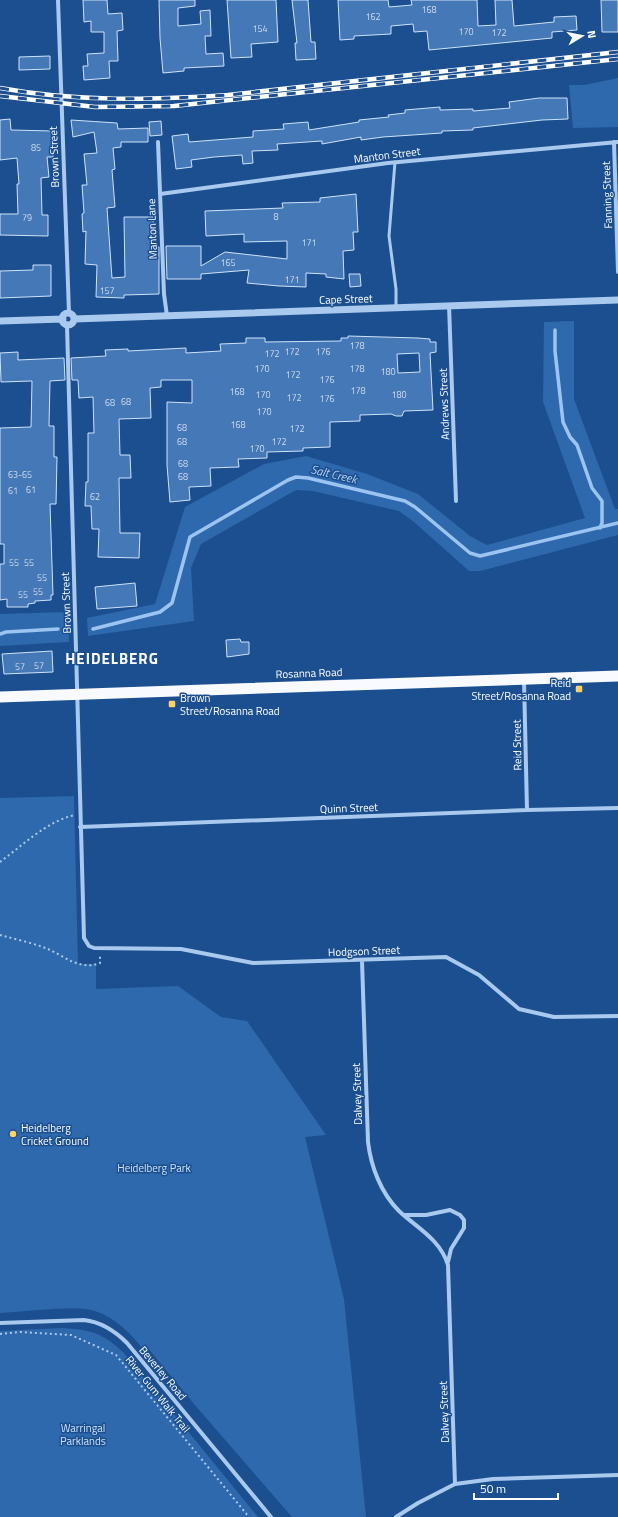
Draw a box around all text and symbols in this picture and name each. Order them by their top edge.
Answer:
house number: 168 [421,3,437,16]
house number: 162 [365,10,381,23]
north arrow [562,16,602,56]
house number: 154 [252,22,268,35]
house number: 170 [458,25,474,38]
house number: 172 [491,26,507,39]
text: N [583,29,600,39]
street label: Brown Street [45,126,63,188]
house number: 85 [31,141,41,154]
street label: Manton Street [353,143,421,167]
street label: Fanning Street [598,161,616,229]
street label: Manton Lane [143,198,161,260]
house number: 8 [273,210,279,223]
house number: 79 [22,211,32,224]
house number: 171 [301,236,317,249]
house number: 165 [220,256,236,269]
house number: 171 [284,273,300,286]
house number: 157 [99,284,115,297]
street label: Cape Street [319,290,373,308]
house number: 178 [349,339,365,352]
house number: 172 [284,345,300,358]
house number: 176 [315,345,331,358]
house number: 172 [264,347,280,360]
house number: 170 [254,362,270,375]
house number: 178 [349,362,365,375]
house number: 180 [380,365,396,378]
house number: 172 [285,368,301,381]
street label: Andrews Street [435,368,453,440]
house number: 176 [319,373,335,386]
house number: 178 [350,384,366,397]
house number: 168 [229,385,245,398]
house number: 170 [255,388,271,401]
house number: 180 [391,388,407,401]
house number: 172 [286,391,302,404]
house number: 176 [319,392,335,405]
house number: 68 [121,395,131,408]
house number: 68 [105,396,115,409]
house number: 170 [256,405,272,418]
house number: 168 [230,418,246,431]
house number: 68 [177,421,187,434]
house number: 172 [289,422,305,435]
house number: 68 [177,435,187,448]
house number: 172 [271,435,287,448]
house number: 170 [249,442,265,455]
house number: 68 [178,457,188,470]
water label: Salt Creek [309,459,361,489]
house number: 63-65 [8,468,32,481]
house number: 68 [178,470,188,483]
house number: 61 [26,483,36,496]
house number: 61 [8,484,18,497]
house number: 62 [90,490,100,503]
house number: 55 [9,556,19,569]
house number: 55 [24,556,34,569]
house number: 55 [37,571,47,584]
street label: Brown Street [57,572,75,634]
house number: 55 [33,585,43,598]
house number: 55 [18,588,28,601]
district label: HEIDELBERG [65,647,159,670]
house number: 57 [34,659,44,672]
house number: 57 [15,660,25,673]
street label: Rosanna Road [275,664,343,682]
place label: Reid Street/Rosanna Road [471,675,571,704]
marker: Reid Street/Rosanna Road [574,684,584,694]
place label: Brown Street/Rosanna Road [180,690,280,719]
marker: Brown Street/Rosanna Road [167,699,177,709]
street label: Reid Street [509,719,525,771]
street label: Quinn Street [320,799,378,817]
street label: Hodgson Street [328,942,401,960]
street label: Dalvey Street [348,1063,366,1125]
place label: Heidelberg Cricket Ground [21,1120,89,1149]
marker: Heidelberg Cricket Ground [8,1129,18,1139]
park label: Heidelberg Park [117,1160,191,1176]
street label: Beverley Road [136,1342,191,1404]
street label: River Gum Walk Trail [122,1352,194,1436]
street label: Dalvey Street [435,1381,453,1443]
park label: Warringal Parklands [60,1420,106,1449]
scale bar [474,1475,558,1501]
text: 50 m [480,1479,506,1498]

